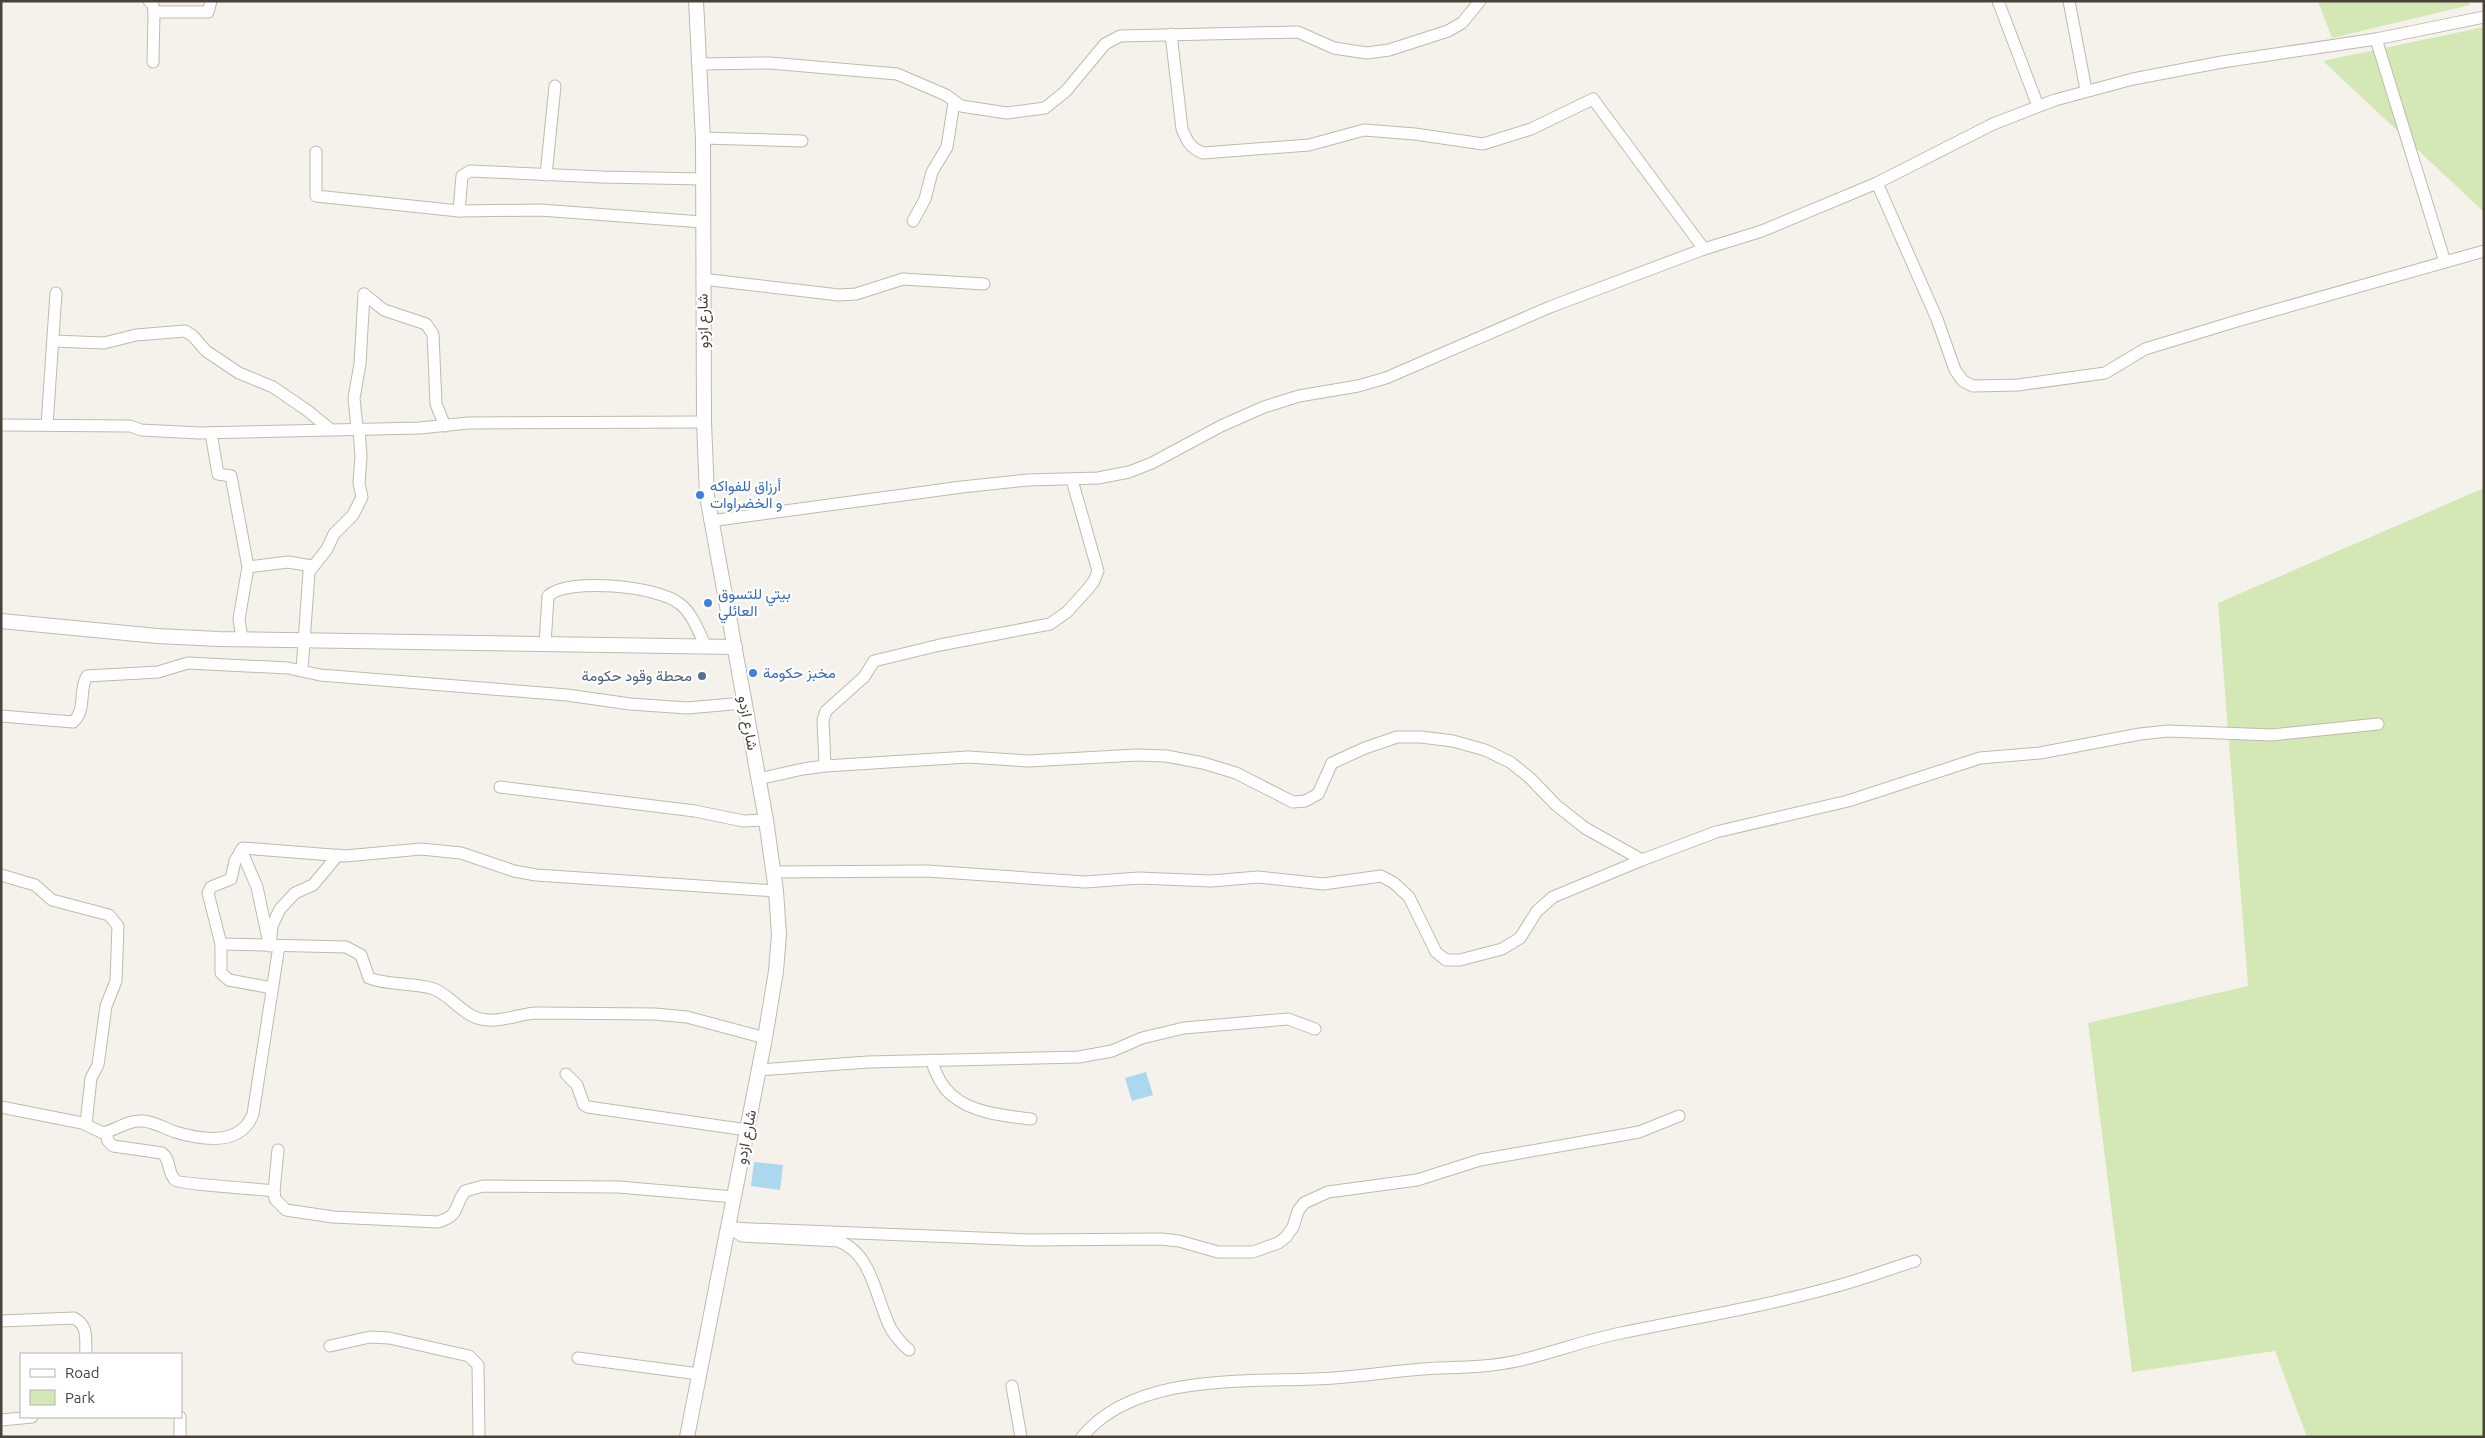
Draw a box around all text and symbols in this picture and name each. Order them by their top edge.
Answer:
street label: شارع ازدو [694,293,714,349]
place label: أرزاق للفواكه و الخضراوات [710,477,783,512]
marker: أرزاق للفواكه و الخضراوات [694,489,706,501]
place label: بيتي للتسوق العائلي [718,585,791,624]
marker: بيتي للتسوق العائلي [702,597,714,609]
place label: مخبز حكومة [763,664,836,682]
place label: محطة وقود حكومة [581,667,692,685]
marker: مخبز حكومة [747,667,759,679]
marker: محطة وقود حكومة [696,670,708,682]
street label: شارع ازدو [732,694,762,752]
street label: شارع ازدو [732,1108,762,1166]
legend [20,1353,182,1418]
text: Road [65,1364,100,1381]
text: Park [65,1389,95,1406]

